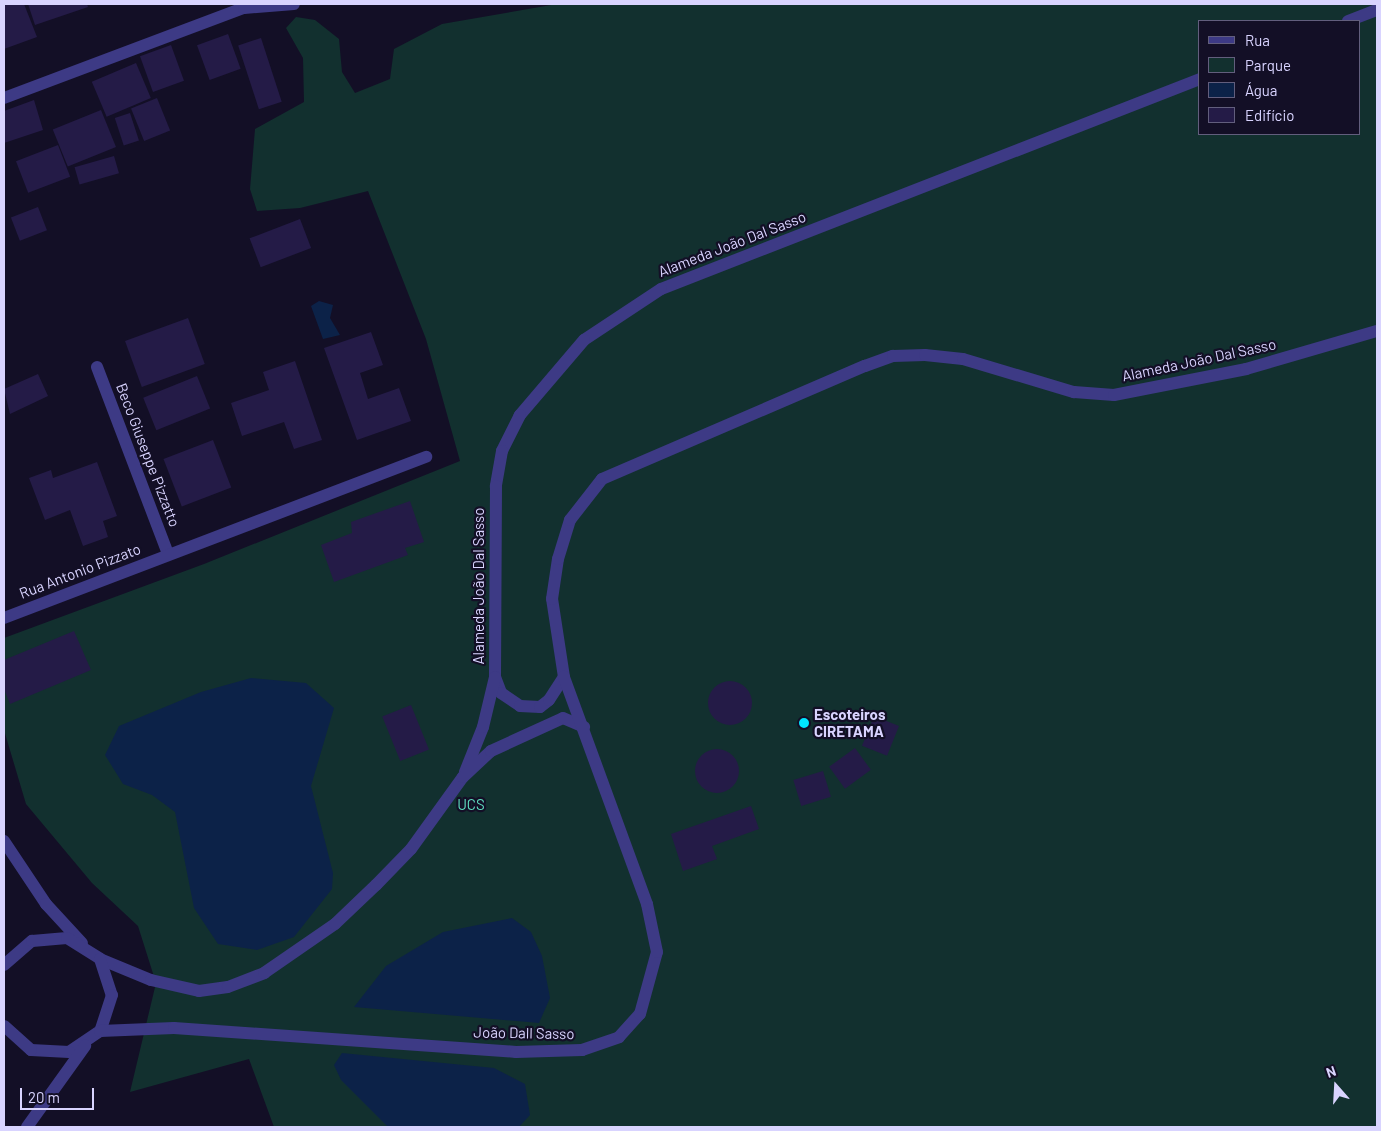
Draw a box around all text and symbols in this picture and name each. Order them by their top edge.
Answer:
legend [1198,20,1361,135]
text: Rua [1245,31,1270,49]
text: Parque [1245,56,1291,74]
text: Água [1245,81,1278,99]
text: Edifício [1245,106,1294,124]
street label: Alameda João Dal Sasso [655,207,809,281]
street label: Alameda João Dal Sasso [1120,335,1278,385]
street label: Beco Giuseppe Pizzatto [112,381,184,529]
street label: Alameda João Dal Sasso [470,508,488,664]
street label: Rua Antonio Pizzato [17,540,143,602]
place label: Escoteiros CIRETAMA [814,705,885,740]
marker: Escoteiros CIRETAMA [798,717,810,729]
park label: UCS [457,796,485,814]
street label: João Dall Sasso [473,1023,575,1043]
north arrow [1311,1061,1361,1111]
text: N [1324,1062,1338,1081]
scale bar [22,1078,96,1110]
text: 20 m [28,1088,60,1106]

